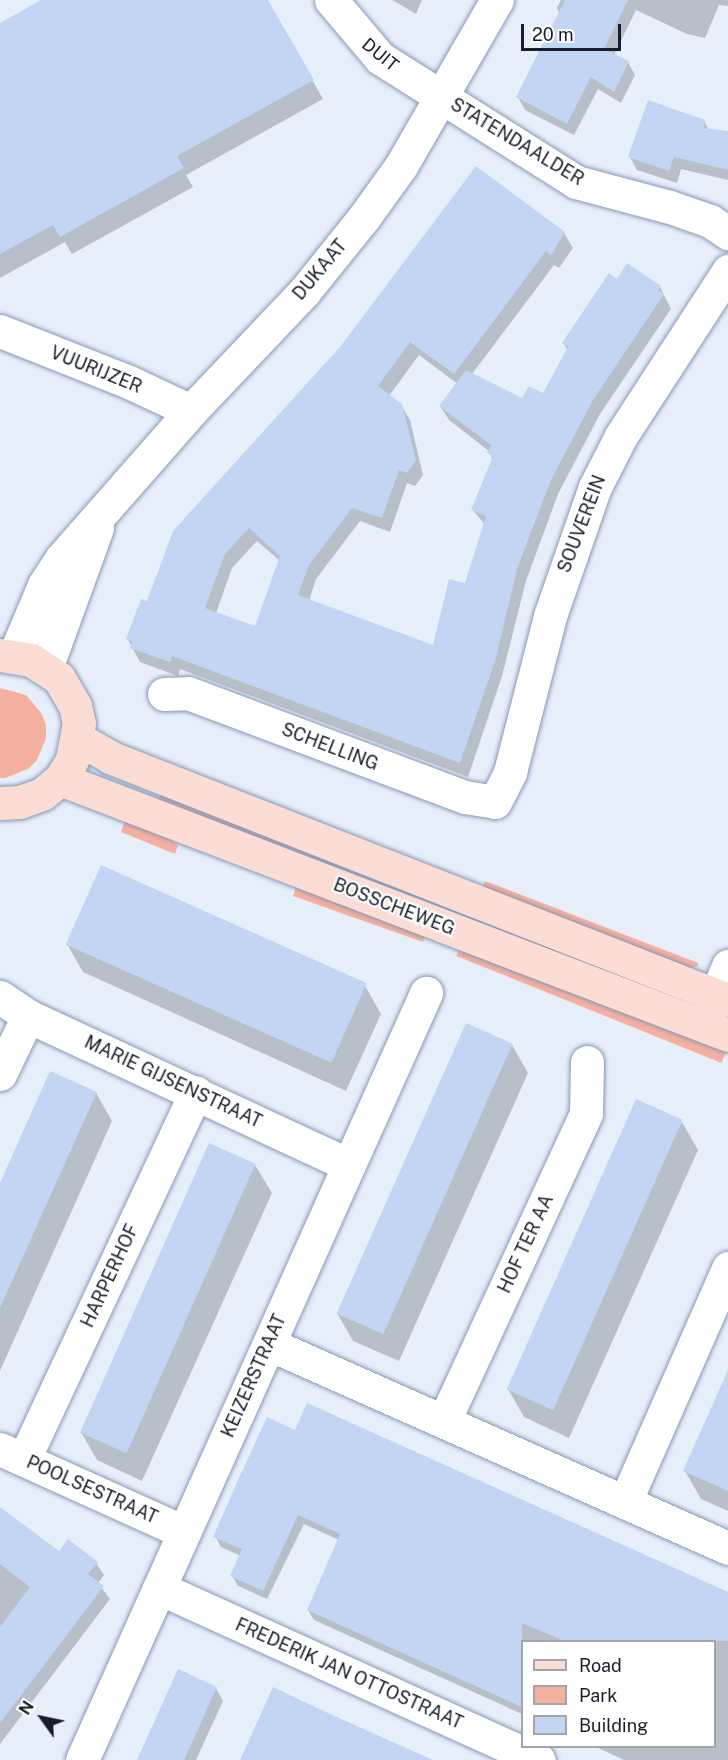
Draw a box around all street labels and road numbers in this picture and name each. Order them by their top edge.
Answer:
street label: DUIT [357,34,403,76]
street label: STATENDAALDER [446,94,588,190]
street label: DUKAAT [288,235,352,305]
street label: VUURIJZER [47,342,145,398]
street label: SOUVEREIN [553,472,611,576]
street label: SCHELLING [279,719,381,775]
street label: BOSSCHEWEG [330,874,458,940]
street label: MARIE GIJSENSTRAAT [81,1031,265,1133]
street label: HOF TER AA [494,1191,558,1297]
street label: HARPERHOF [77,1221,143,1331]
street label: KEIZERSTRAAT [217,1311,291,1441]
street label: POOLSESTRAAT [23,1451,161,1529]
street label: FREDERIK JAN OTTOSTRAAT [232,1614,466,1734]

